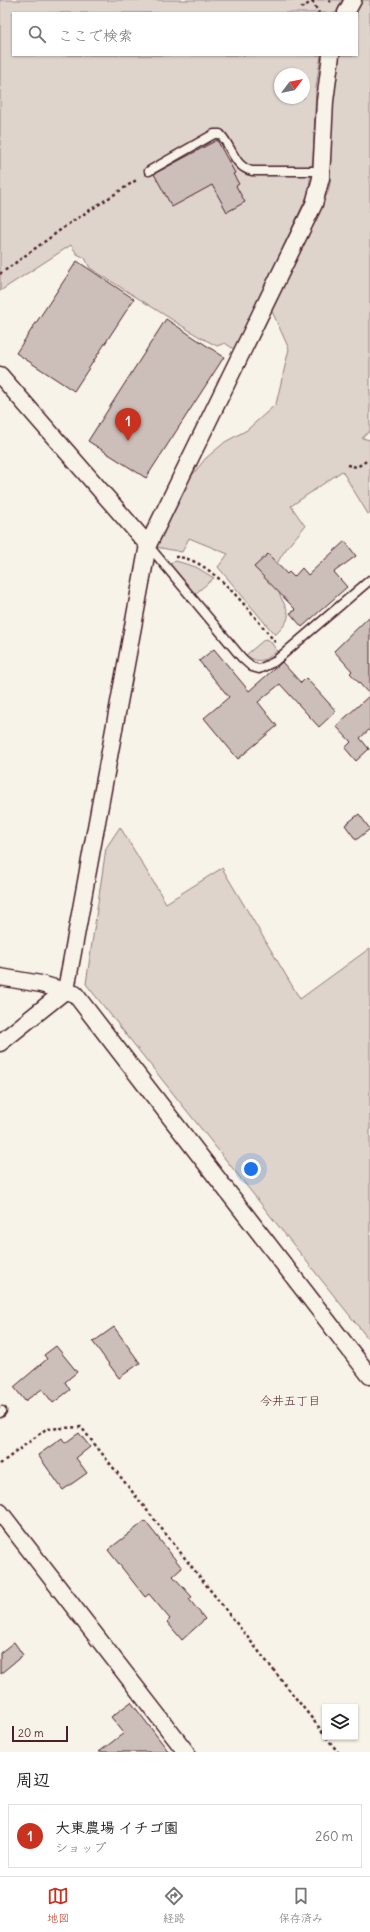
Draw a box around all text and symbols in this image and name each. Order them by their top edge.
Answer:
search box [12,12,358,56]
icon: search [26,23,48,45]
text: ここで検索 [58,26,133,45]
north arrow [274,68,310,104]
pin: 1 [115,408,141,441]
your location [241,1159,261,1179]
district label: 今井五丁目 [260,1393,320,1408]
map controls [322,1704,358,1740]
button: layers [322,1704,358,1740]
scale bar [12,1724,68,1743]
text: 20 m [18,1726,44,1740]
text: 周辺 [16,1769,50,1791]
text: 大東農場 イチゴ園 [55,1818,179,1837]
text: 1 [27,1828,33,1845]
text: 260 m [315,1828,353,1845]
text: ショップ [55,1839,106,1856]
tab: 地図 [47,1885,69,1925]
tab: 経路 [163,1885,185,1925]
tab: 保存済み [279,1885,323,1925]

